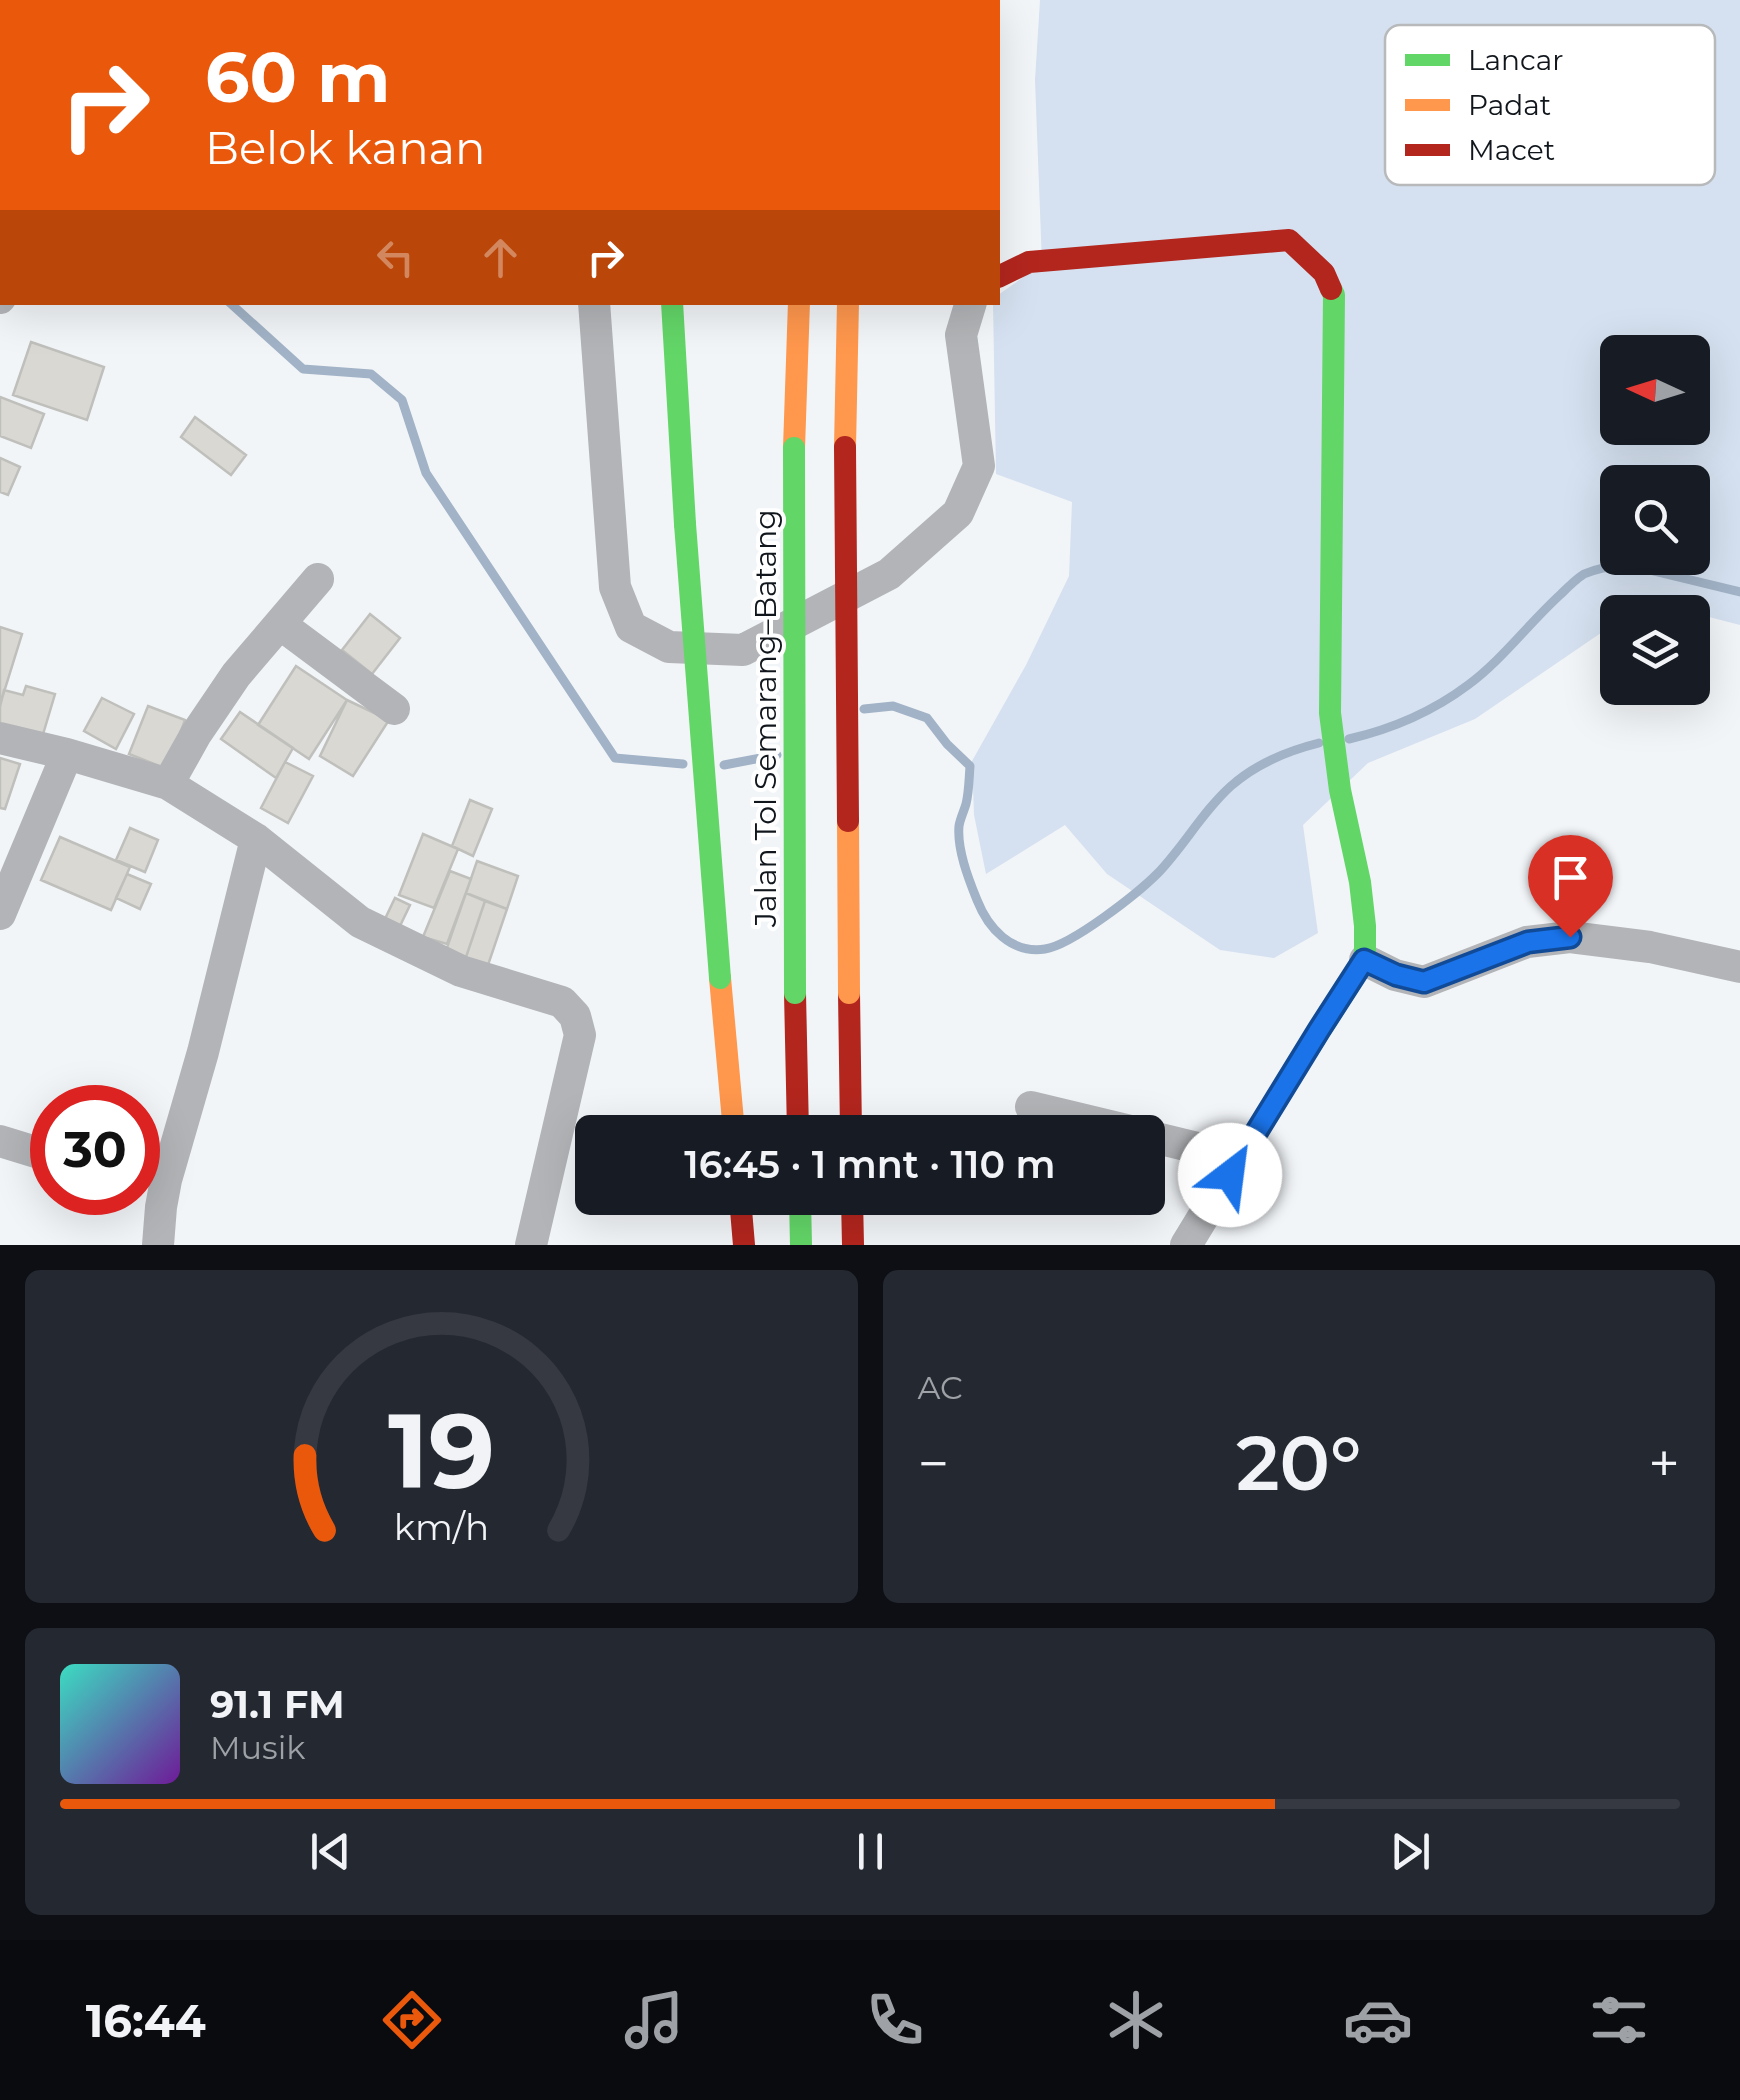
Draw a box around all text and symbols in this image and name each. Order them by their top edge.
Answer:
legend [1385,25,1715,185]
text: 60 m [205,34,390,120]
icon: right [40,40,170,170]
text: Lancar [1468,43,1563,77]
text: Padat [1468,88,1551,122]
text: Belok kanan [205,120,486,175]
text: Macet [1468,133,1555,167]
icon: left [368,230,423,285]
icon: ahead [473,230,528,285]
icon: right [578,230,633,285]
north arrow [1600,335,1710,445]
map controls [1600,335,1710,705]
button: search [1600,465,1710,575]
street label: Jalan Tol Semarang–Batang [747,509,784,928]
button: layers [1600,595,1710,705]
pin [1528,835,1613,938]
icon: arrive [1543,850,1598,905]
speed limit sign: 30 [30,1085,160,1215]
position arrow [1178,1123,1282,1227]
text: 16:45 · 1 mnt · 110 m [684,1141,1056,1188]
text: AC [918,1368,963,1407]
text: 19 [388,1387,495,1514]
text: 20° [1236,1417,1362,1509]
text: − [918,1430,949,1497]
text: + [1648,1430,1680,1497]
text: km/h [394,1505,489,1549]
text: 91.1 FM [210,1681,345,1728]
text: Musik [210,1728,305,1767]
icon: previous [303,1824,358,1879]
icon: pause [843,1824,898,1879]
icon: next [1383,1824,1438,1879]
icon: directions [377,1985,447,2055]
icon: music [619,1985,689,2055]
icon: phone [860,1985,930,2055]
icon: climate [1101,1985,1171,2055]
icon: car [1343,1985,1413,2055]
icon: filters [1584,1985,1654,2055]
text: 16:44 [86,1993,206,2048]

